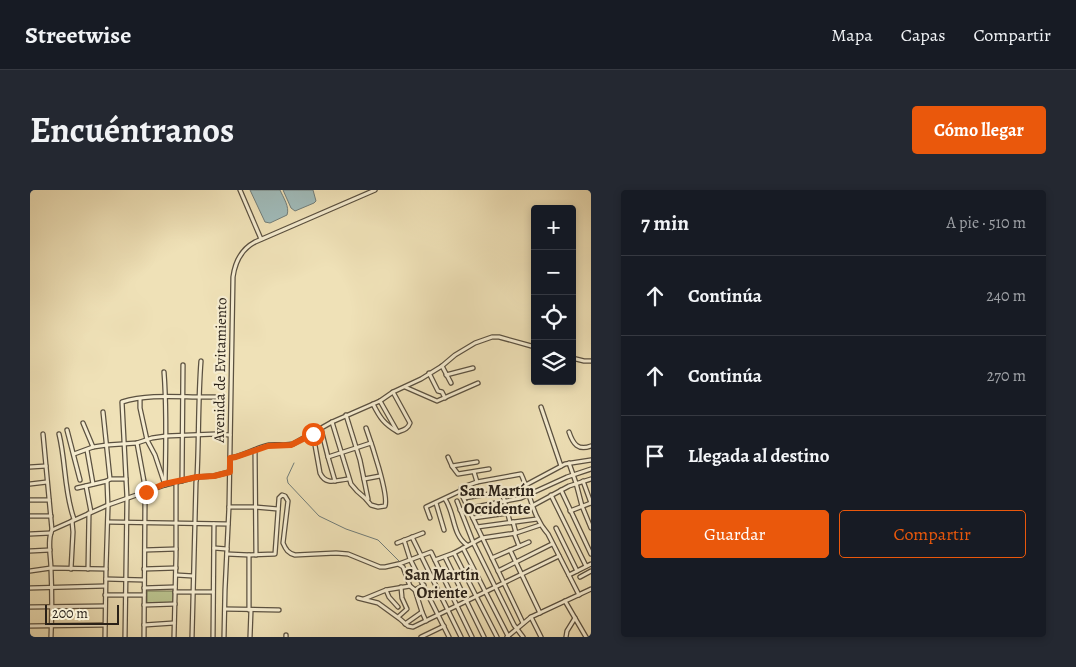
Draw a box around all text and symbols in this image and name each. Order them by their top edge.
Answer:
text: Streetwise [25,19,131,51]
text: Mapa [831,23,873,47]
text: Capas [901,23,945,47]
text: Compartir [973,23,1051,47]
text: Encuéntranos [30,106,234,154]
button: Cómo llegar [912,106,1046,154]
map controls [531,205,576,385]
button: + [531,205,576,250]
text: 7 min [641,209,689,237]
text: A pie · 510 m [946,212,1026,234]
button: − [531,250,576,295]
icon: ahead [641,282,669,310]
text: Continúa [688,283,762,309]
text: 240 m [986,285,1026,307]
button: locate [531,295,576,340]
street label: Avenida de Evitamiento [209,297,231,444]
button: layers [531,340,576,385]
icon: ahead [641,362,669,390]
text: Continúa [688,363,762,389]
text: 270 m [987,365,1026,387]
route start [302,423,325,446]
icon: arrive [641,442,669,470]
text: Llegada al destino [688,443,830,469]
district label: San Martín Occidente [460,480,534,520]
route end [135,481,158,504]
button: Guardar [641,510,829,558]
button: Compartir [839,510,1026,558]
district label: San Martín Oriente [405,564,479,604]
scale bar [45,602,119,625]
text: 200 m [52,604,88,623]

